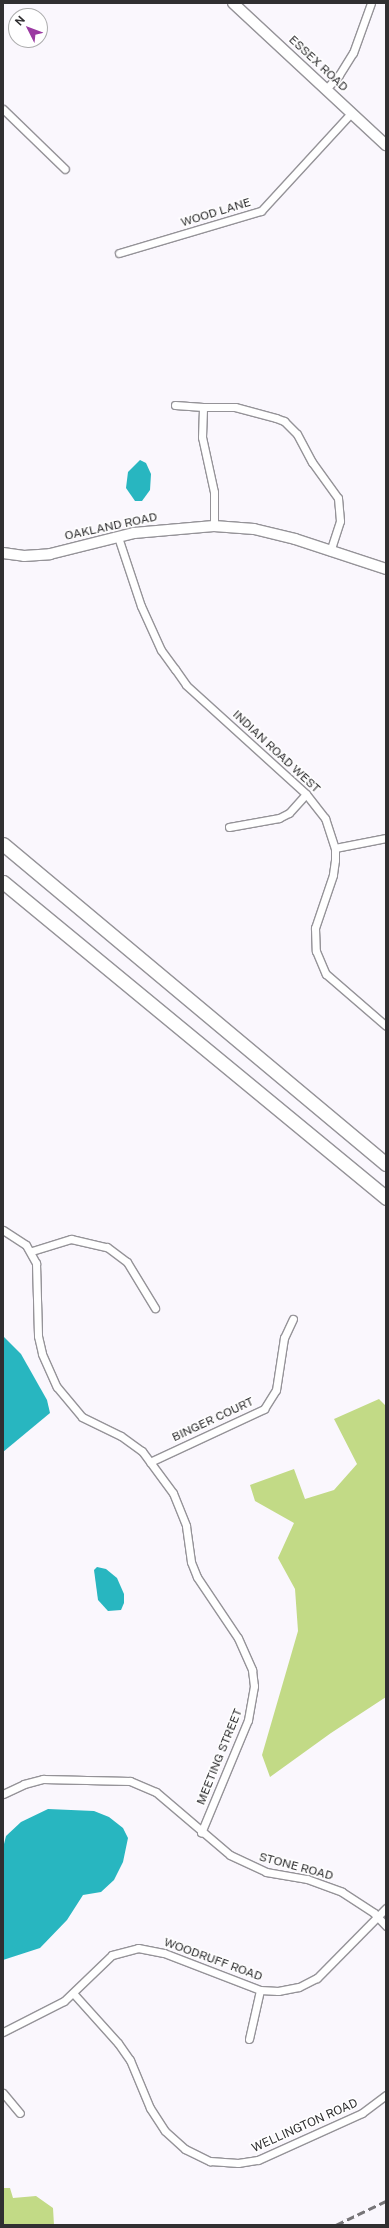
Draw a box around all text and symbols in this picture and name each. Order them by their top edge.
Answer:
north arrow [8,8,48,48]
text: N [12,13,27,28]
street label: ESSEX ROAD [285,33,351,95]
street label: WOOD LANE [179,196,253,230]
street label: OAKLAND ROAD [63,510,159,544]
street label: INDIAN ROAD WEST [229,708,323,796]
street label: BINGER COURT [170,1395,256,1445]
street label: MEETING STREET [194,1707,246,1807]
street label: STONE ROAD [257,1850,335,1884]
street label: WOODRUFF ROAD [162,1935,264,1985]
street label: WELLINGTON ROAD [250,2096,360,2156]

